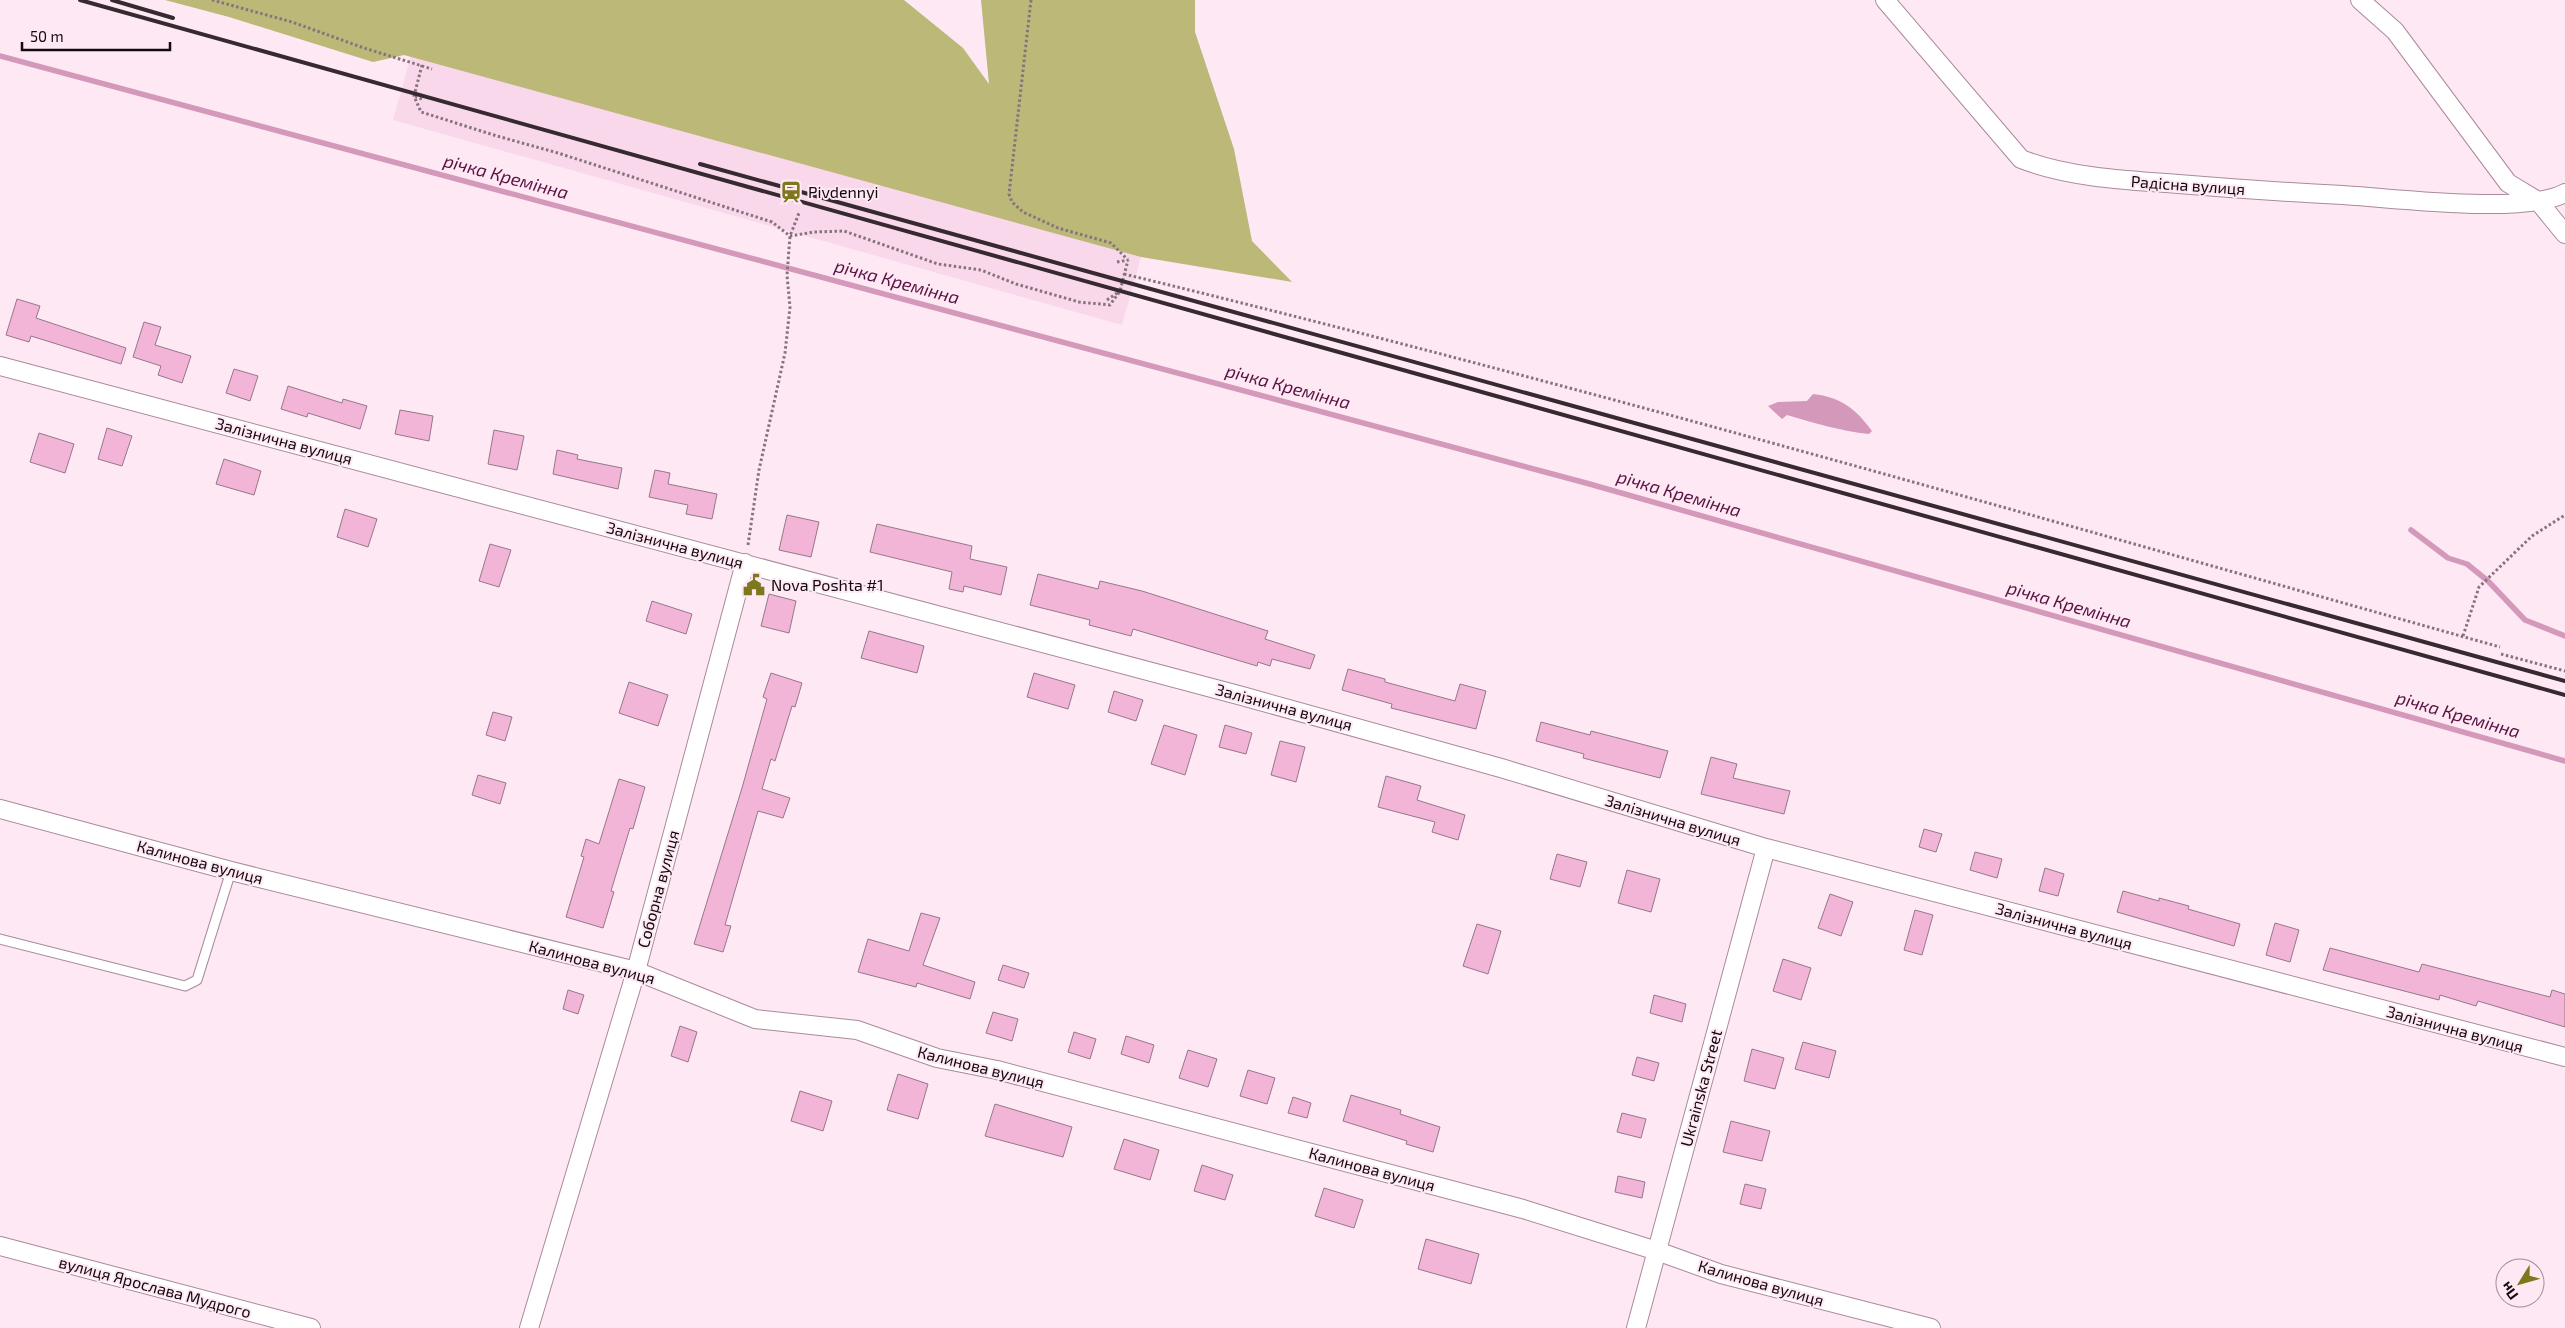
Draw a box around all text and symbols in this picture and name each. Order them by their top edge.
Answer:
scale bar [22,20,170,52]
text: 50 m [30,27,64,45]
water label: річка Кремінна [441,149,571,203]
street label: Радісна вулиця [2130,171,2246,199]
station icon: Pivdennyi [778,179,804,205]
place label: Pivdennyi [808,182,879,201]
water label: річка Кремінна [832,254,962,308]
water label: річка Кремінна [1223,359,1353,413]
street label: Залізнична вулиця [213,413,355,469]
water label: річка Кремінна [1615,465,1744,521]
street label: Залізнична вулиця [604,517,746,573]
public building icon: Nova Poshta #1 [741,572,767,598]
place label: Nova Poshta #1 [771,575,884,594]
water label: річка Кремінна [2005,576,2134,632]
street label: Залізнична вулиця [1213,679,1355,735]
water label: річка Кремінна [2394,686,2523,742]
street label: Залізнична вулиця [1603,790,1743,850]
street label: Соборна вулиця [633,828,683,950]
street label: Калинова вулиця [135,836,265,888]
street label: Залізнична вулиця [1993,898,2135,954]
street label: Калинова вулиця [527,936,657,988]
street label: Залізнична вулиця [2384,1001,2526,1057]
street label: Ukrainska Street [1676,1027,1725,1148]
street label: Калинова вулиця [916,1042,1046,1092]
street label: Калинова вулиця [1307,1143,1437,1195]
street label: вулиця Ярослава Мудрого [57,1252,253,1322]
street label: Калинова вулиця [1696,1255,1826,1311]
north arrow [2495,1258,2545,1308]
text: Пн [2497,1279,2521,1304]

